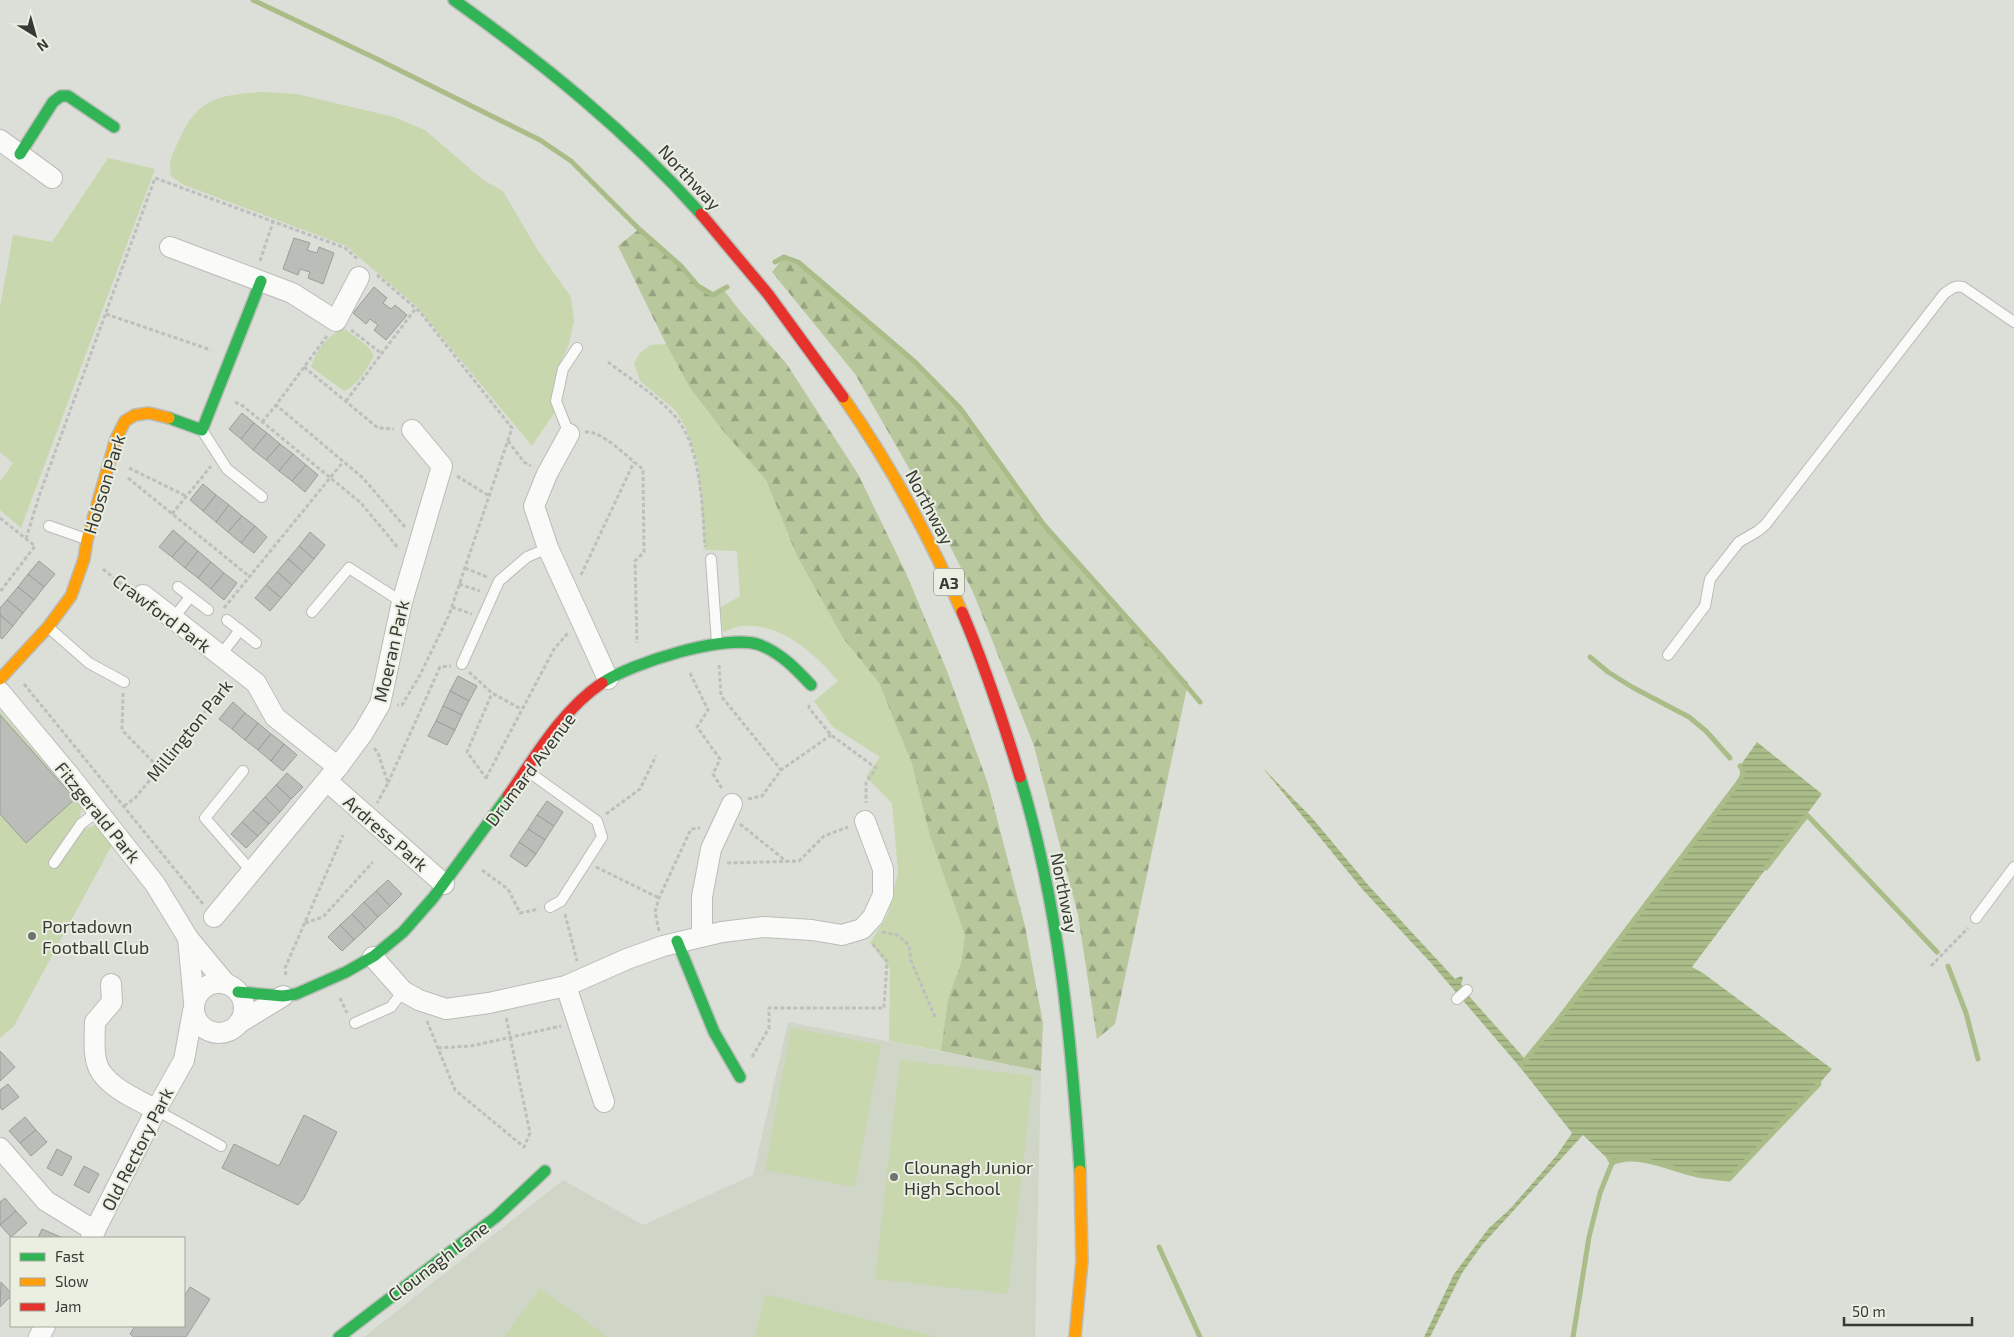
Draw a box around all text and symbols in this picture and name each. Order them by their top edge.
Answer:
north arrow [10,10,60,60]
text: N [34,36,52,56]
street label: Northway [654,140,726,215]
street label: Hobson Park [78,431,130,537]
street label: Northway [901,466,959,549]
road number: A3 [934,568,964,596]
street label: Crawford Park [109,569,215,657]
street label: Moeran Park [369,598,413,704]
street label: Millington Park [141,675,237,785]
street label: Drumard Avenue [480,708,580,830]
street label: Fitzgerald Park [51,757,145,867]
street label: Ardress Park [339,790,433,876]
street label: Northway [1046,851,1084,936]
place label: Portadown Football Club [42,915,149,958]
marker: Portadown Football Club [26,930,38,942]
street label: Old Rectory Park [96,1084,178,1214]
place label: Clounagh Junior High School [904,1156,1033,1199]
marker: Clounagh Junior High School [888,1171,900,1183]
street label: Clounagh Lane [383,1216,493,1306]
legend [10,1237,185,1327]
text: Fast [55,1247,85,1265]
text: Slow [55,1272,89,1290]
scale bar [1844,1294,1972,1326]
text: Jam [55,1297,81,1315]
text: 50 m [1852,1302,1886,1320]

